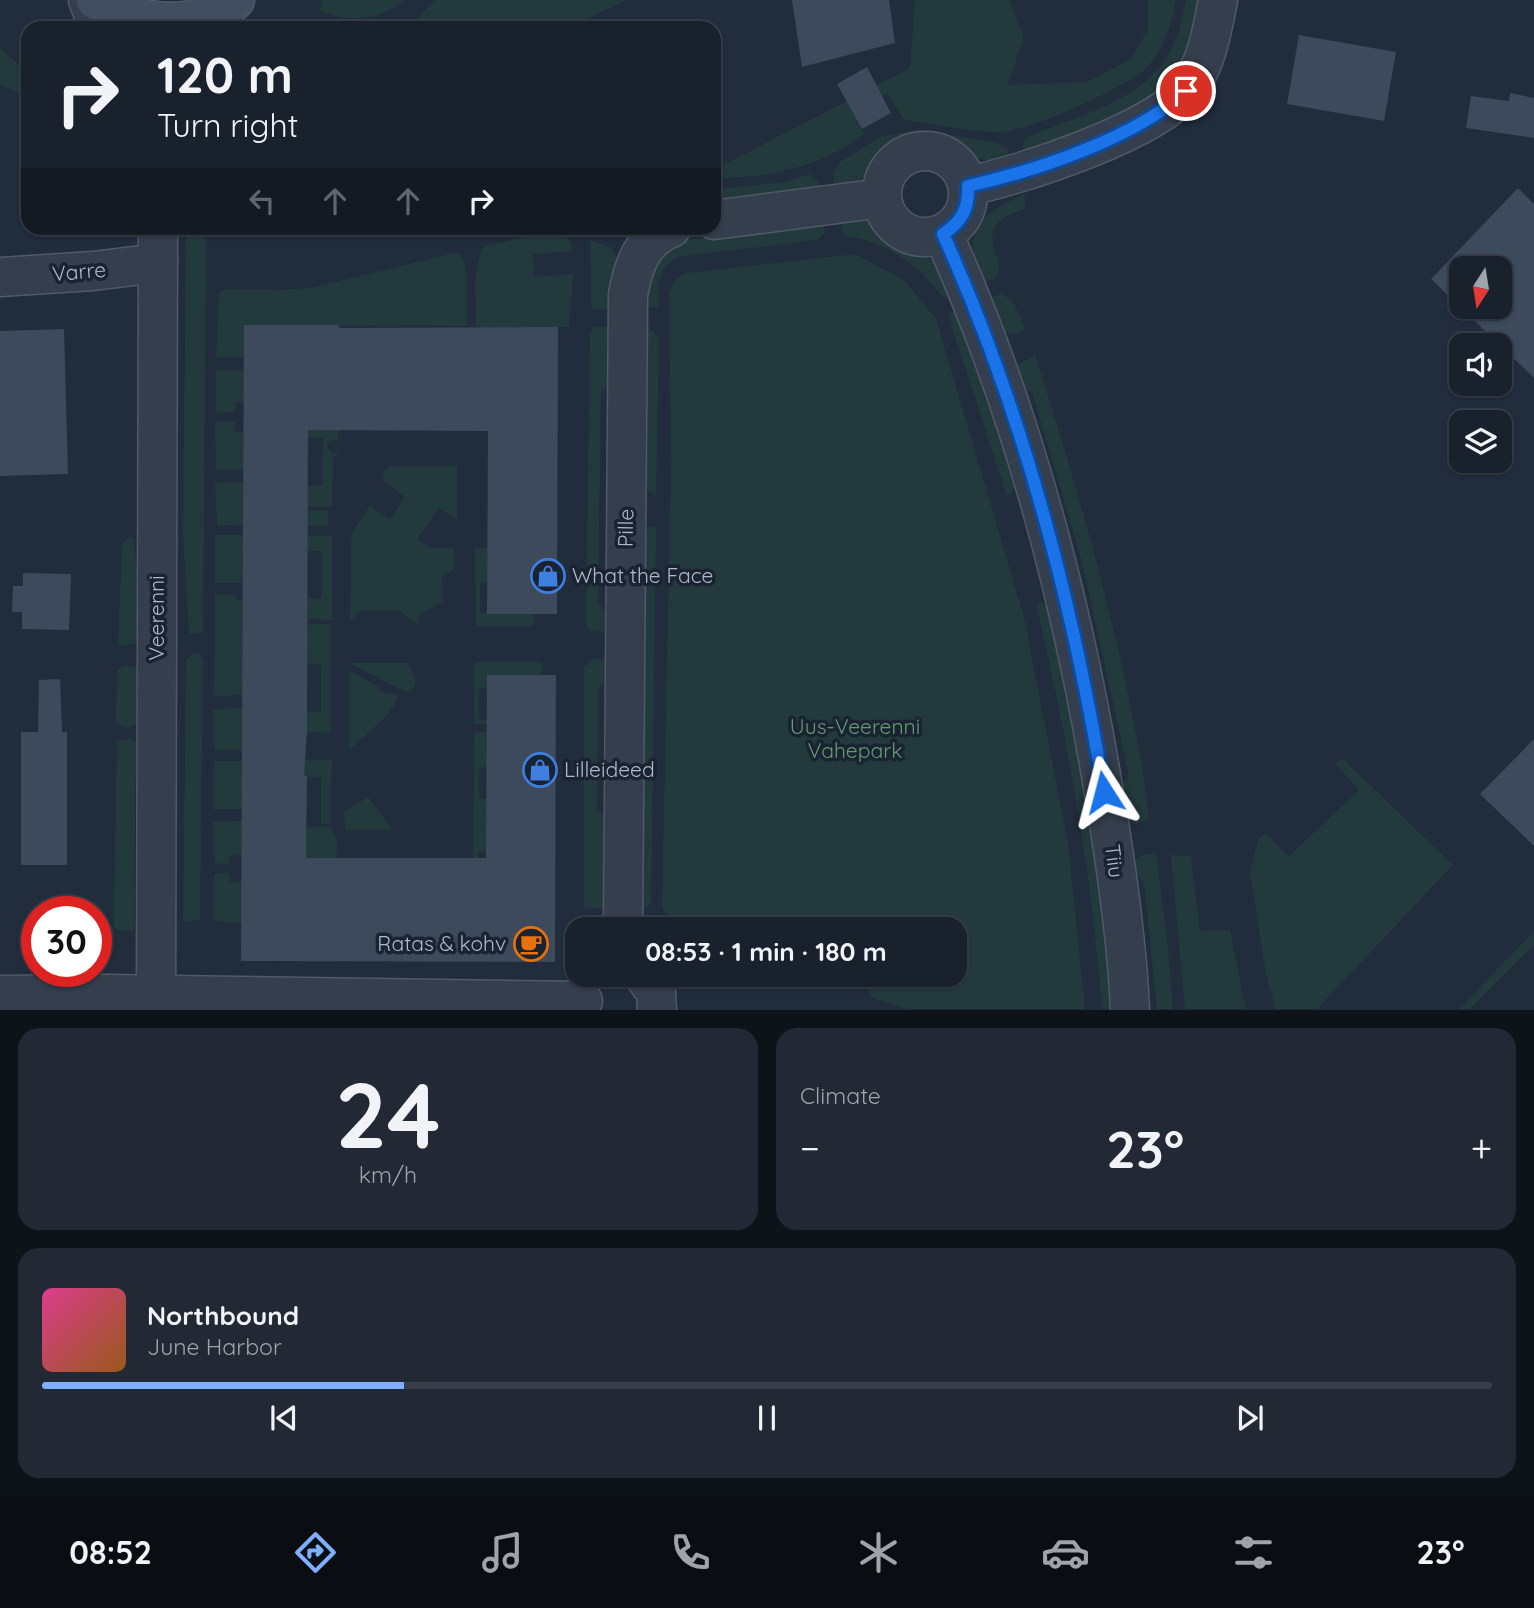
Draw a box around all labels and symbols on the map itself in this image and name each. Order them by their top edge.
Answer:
pin [1156,61,1216,121]
street label: Varre [51,256,107,286]
north arrow [1449,256,1512,318]
street label: Pille [612,509,638,547]
shop icon: What the Face [529,557,567,595]
place label: What the Face [572,562,713,588]
street label: Veerenni [143,575,169,661]
park label: Uus-Veerenni Vahepark [790,713,920,763]
shop icon: Lilleideed [521,751,559,789]
position arrow [1067,755,1141,829]
place label: Lilleideed [564,756,655,782]
street label: Tiiu [1100,843,1130,879]
speed limit sign: 30 [21,896,112,987]
cafe icon: Ratas & kohv [512,925,550,963]
place label: Ratas & kohv [377,930,506,956]

